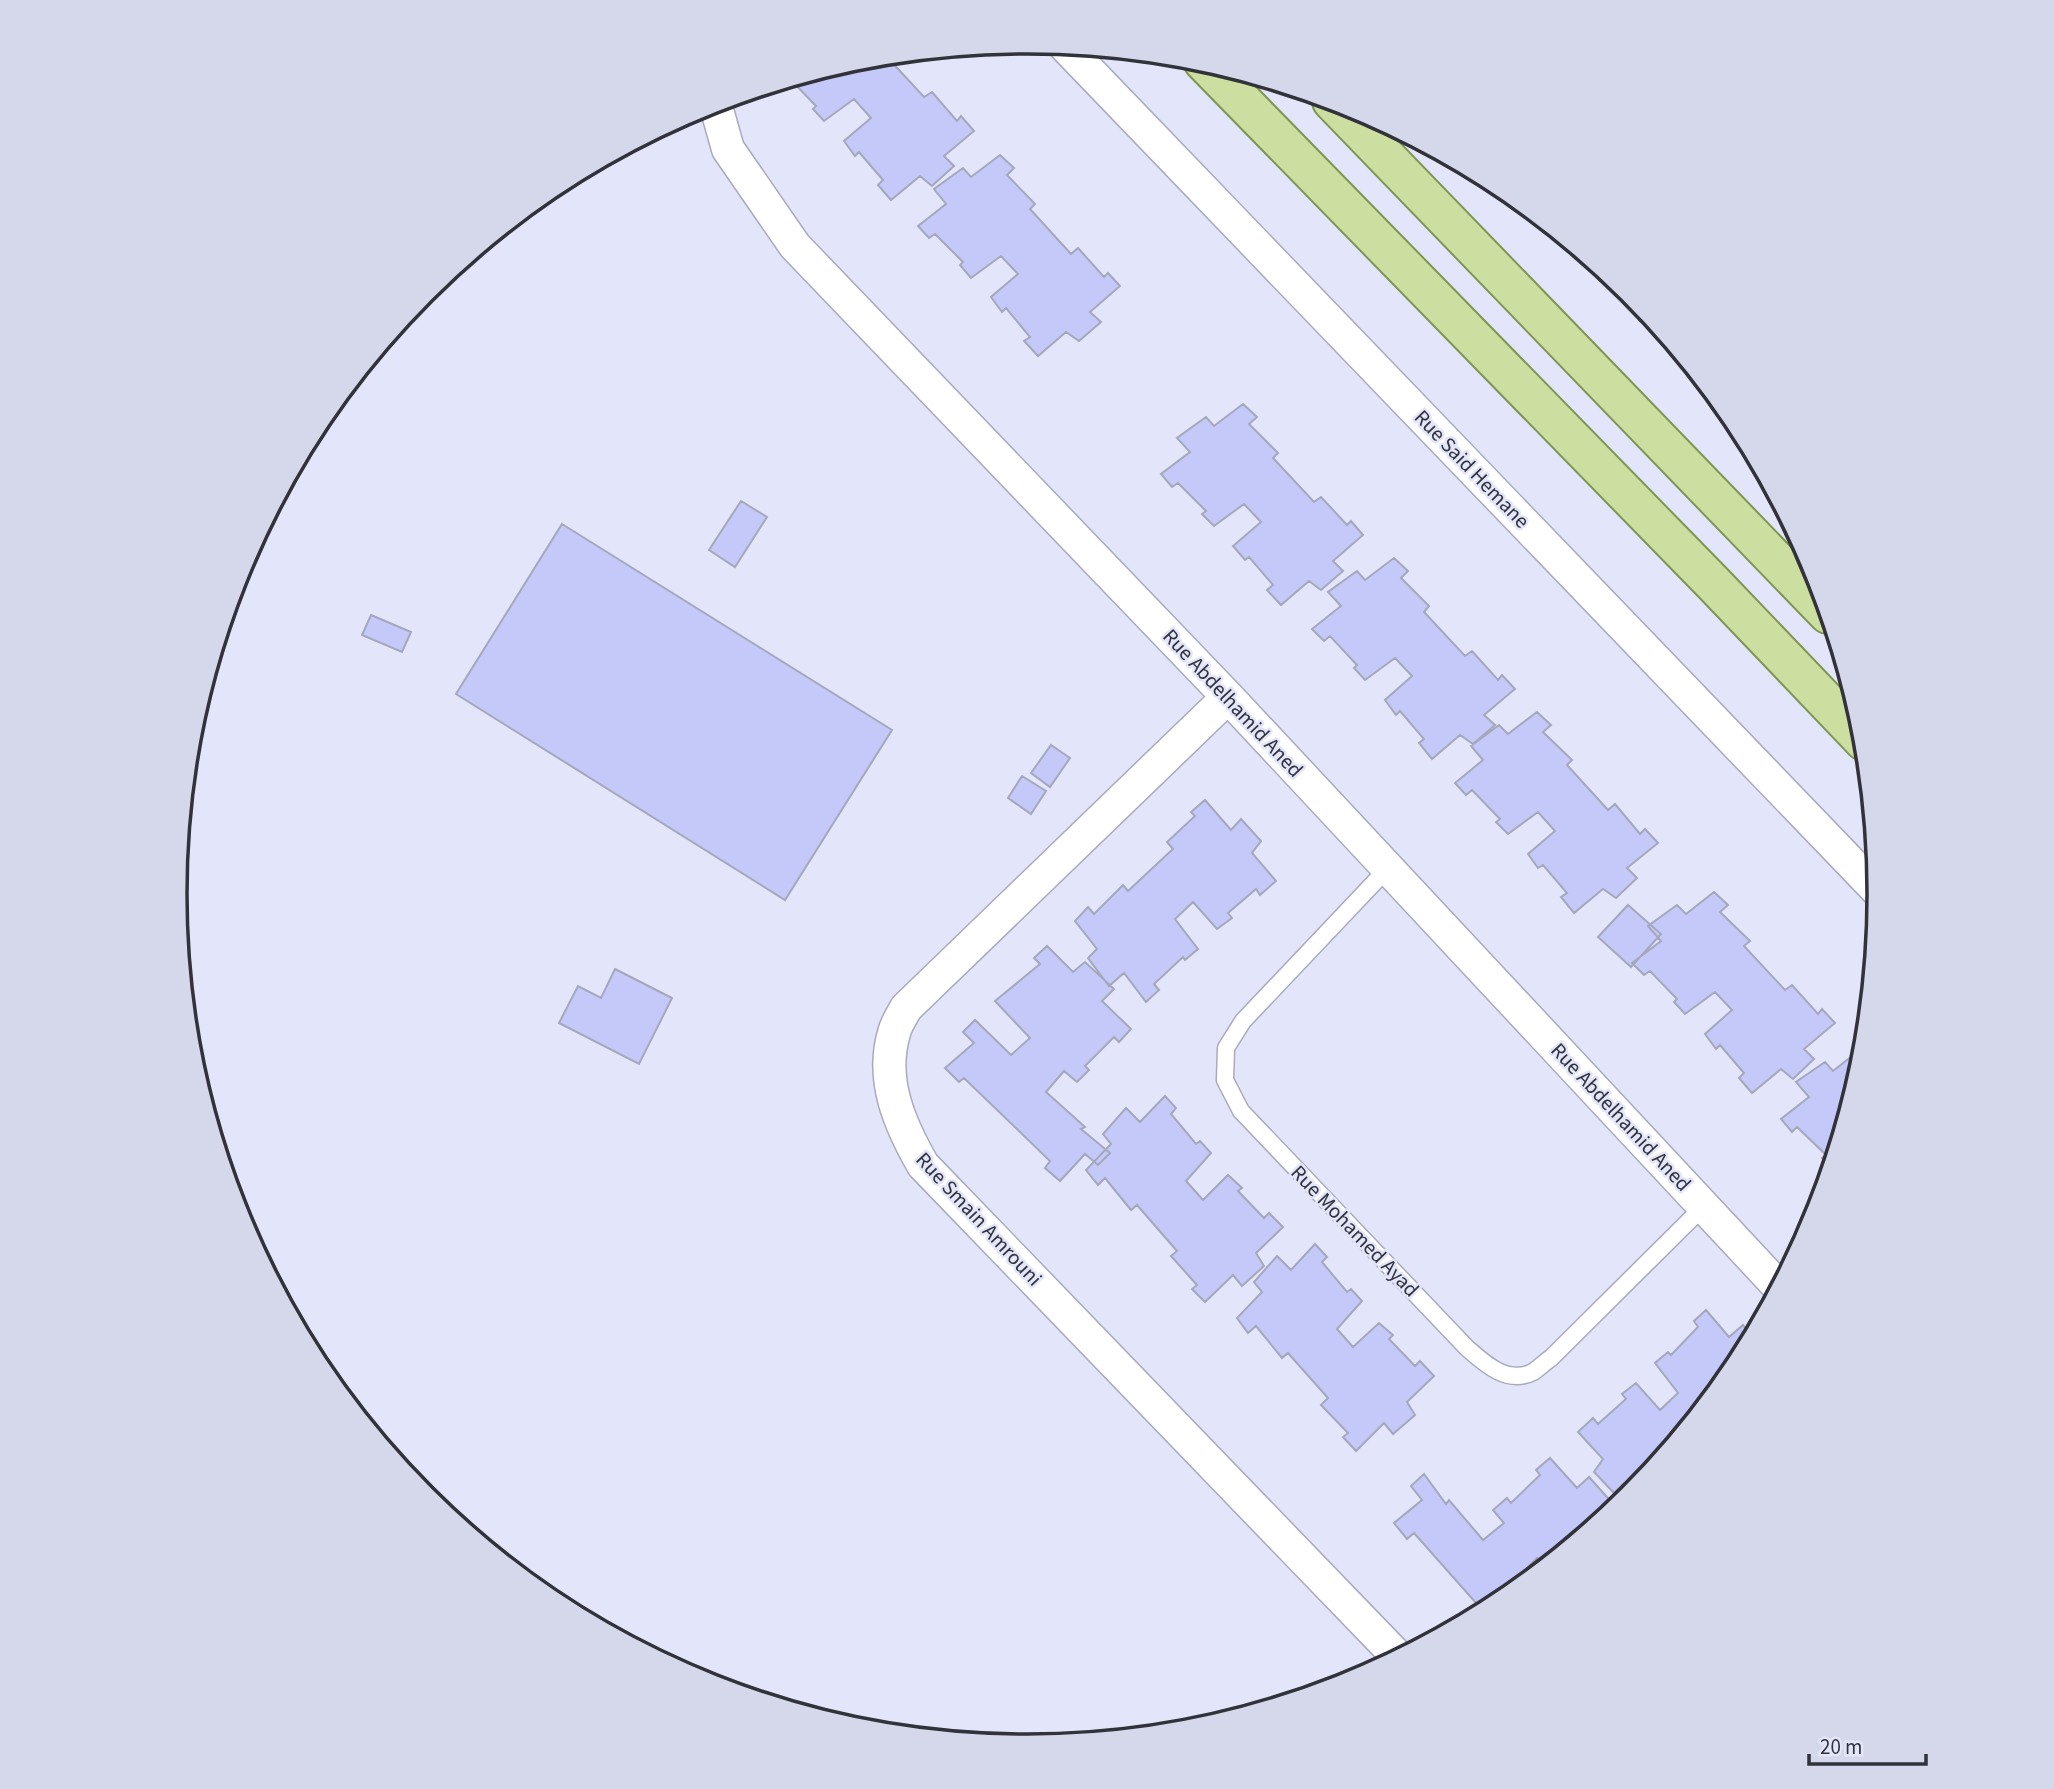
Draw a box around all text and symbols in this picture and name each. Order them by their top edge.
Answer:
street label: Rue Said Hemane [1407,403,1537,535]
street label: Rue Abdelhamid Aned [1156,622,1310,784]
street label: Rue Abdelhamid Aned [1544,1036,1698,1198]
street label: Rue Smain Amrouni [909,1145,1049,1293]
street label: Rue Mohamed Ayad [1284,1158,1426,1304]
scale bar [1809,1722,1926,1766]
text: 20 m [1820,1732,1862,1762]

